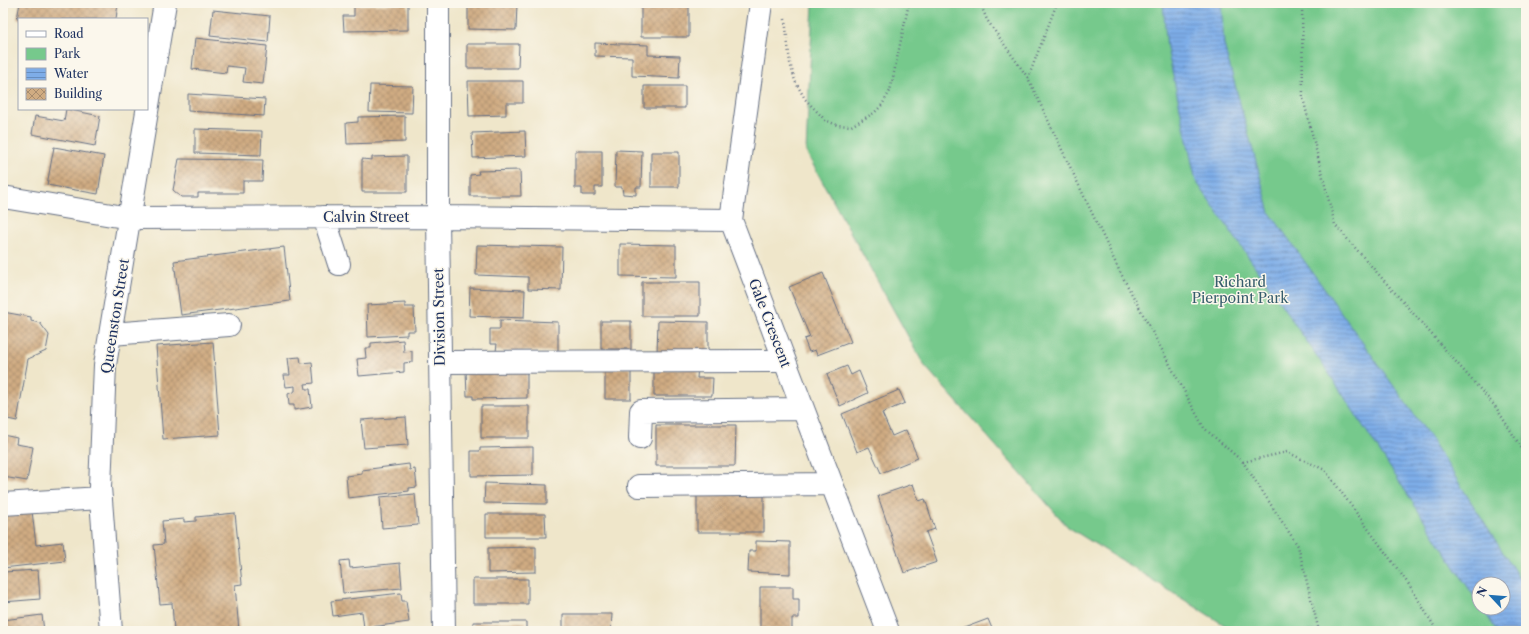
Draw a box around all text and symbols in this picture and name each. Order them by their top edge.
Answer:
legend [18,18,148,110]
text: Road [54,26,84,41]
text: Park [54,46,81,61]
text: Water [53,66,88,81]
text: Building [54,86,102,101]
street label: Calvin Street [323,208,409,226]
street label: Queenston Street [97,257,133,375]
street label: Division Street [429,268,449,366]
park label: Richard Pierpoint Park [1192,273,1289,307]
street label: Gale Crescent [745,276,795,370]
north arrow [1471,576,1511,616]
text: N [1474,584,1491,599]

